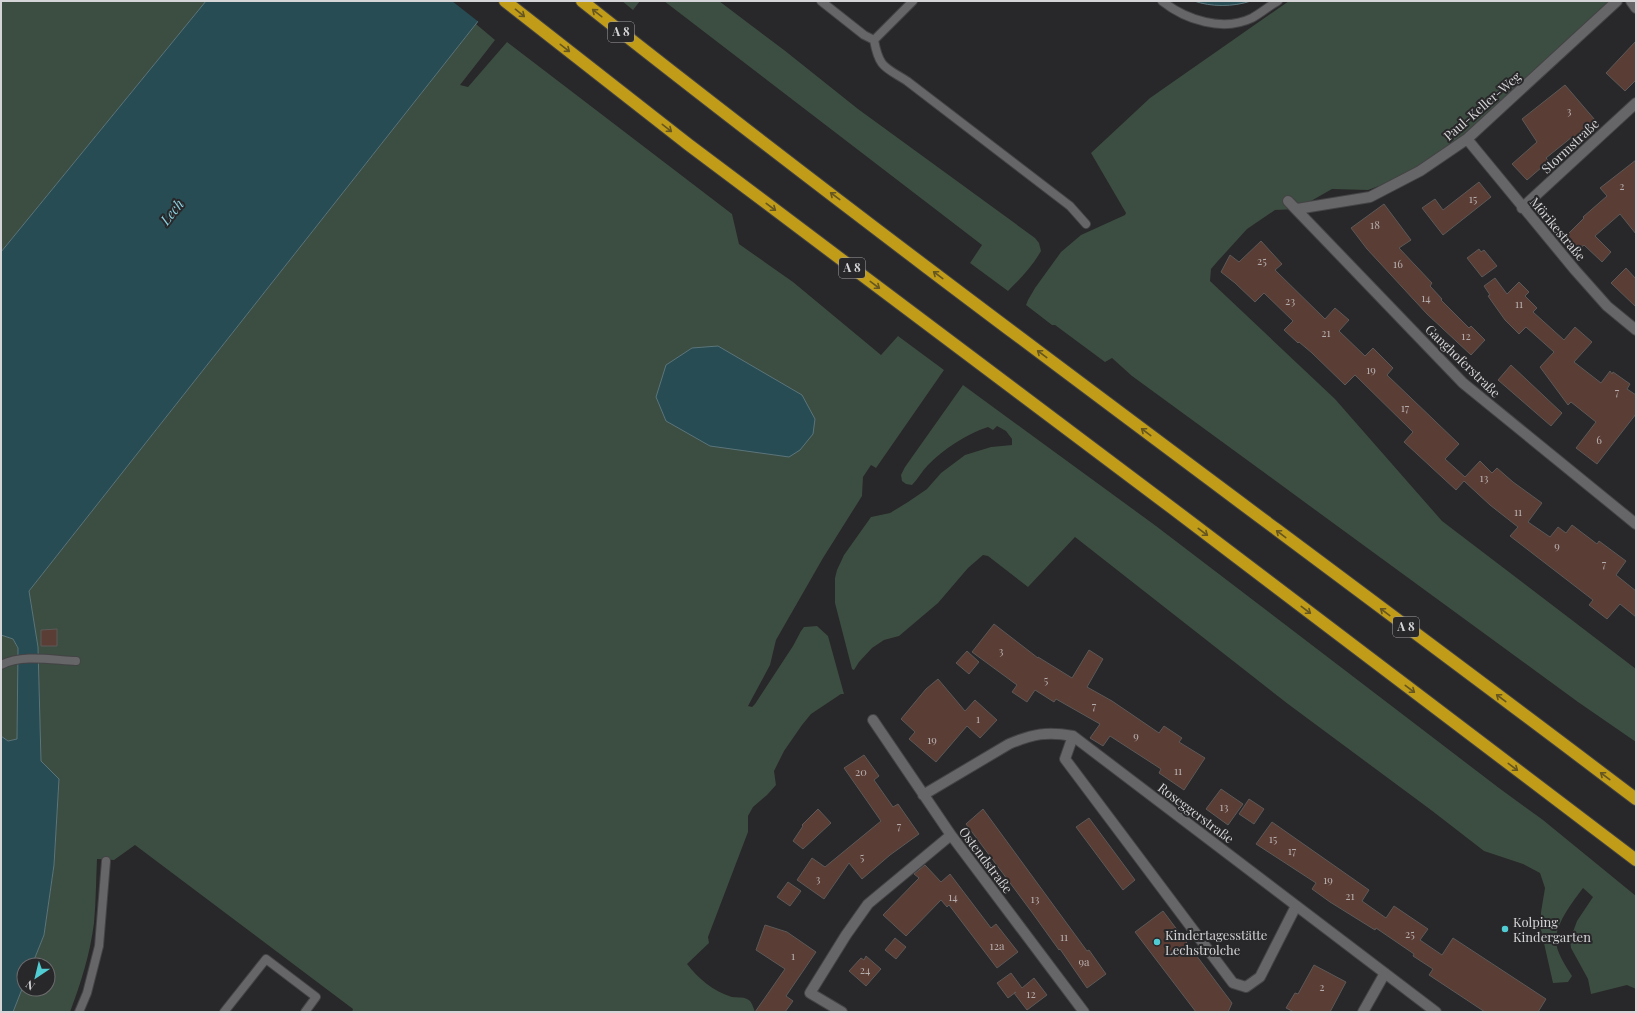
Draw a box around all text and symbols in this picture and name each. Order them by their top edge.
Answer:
one-way arrow [514,8,525,17]
one-way arrow [592,8,603,17]
road number: A 8 [608,22,634,42]
one-way arrow [559,44,570,52]
street label: Paul-Keller-Weg [1440,67,1524,144]
house number: 3 [1567,103,1572,118]
street label: Stormstraße [1537,114,1602,177]
one-way arrow [662,124,673,133]
house number: 2 [1619,178,1625,193]
house number: 15 [1469,191,1478,206]
one-way arrow [830,192,841,201]
street label: Mörikestraße [1527,193,1590,264]
water label: Lech [155,195,188,229]
one-way arrow [765,203,776,211]
house number: 18 [1370,217,1380,232]
house number: 25 [1257,253,1267,268]
house number: 16 [1393,256,1403,271]
road number: A 8 [839,258,865,278]
one-way arrow [933,271,944,280]
one-way arrow [869,281,880,289]
house number: 14 [1421,290,1431,305]
house number: 23 [1285,293,1295,308]
house number: 11 [1515,296,1523,311]
street label: Ganghoferstraße [1422,320,1505,401]
house number: 21 [1321,325,1331,340]
house number: 12 [1461,328,1471,343]
one-way arrow [1036,350,1047,358]
house number: 19 [1366,362,1376,377]
house number: 7 [1615,384,1620,399]
house number: 17 [1401,400,1410,415]
one-way arrow [1140,428,1151,436]
house number: 6 [1596,432,1602,447]
house number: 13 [1480,470,1488,485]
house number: 11 [1514,504,1522,519]
one-way arrow [1197,527,1208,536]
one-way arrow [1276,530,1287,538]
house number: 9 [1554,538,1560,553]
house number: 7 [1602,556,1607,571]
one-way arrow [1301,606,1312,614]
one-way arrow [1380,607,1391,616]
road number: A 8 [1393,617,1419,637]
house number: 3 [999,643,1004,658]
house number: 5 [1044,672,1049,687]
one-way arrow [1404,684,1415,693]
one-way arrow [1495,694,1506,702]
house number: 7 [1092,698,1097,713]
house number: 1 [976,711,980,726]
house number: 9 [1133,728,1139,743]
house number: 19 [927,732,937,747]
house number: 11 [1174,763,1182,778]
one-way arrow [1508,763,1519,771]
house number: 20 [855,764,867,779]
one-way arrow [1599,771,1610,780]
street label: Roseggerstraße [1155,779,1238,847]
house number: 13 [1220,799,1228,814]
house number: 7 [897,818,902,833]
street label: Ostendstraße [956,823,1017,897]
house number: 15 [1269,831,1278,846]
house number: 17 [1288,843,1297,858]
house number: 5 [860,849,865,864]
house number: 3 [816,871,821,886]
house number: 19 [1323,872,1333,887]
house number: 21 [1345,888,1355,903]
house number: 14 [948,889,958,904]
house number: 13 [1031,891,1039,906]
place label: Kolping Kindergarten [1513,913,1591,945]
marker: Kolping Kindergarten [1500,924,1510,934]
place label: Kindertagesstätte Lechstrolche [1165,926,1268,958]
house number: 25 [1405,926,1415,941]
house number: 11 [1060,929,1068,944]
marker: Kindertagesstätte Lechstrolche [1152,937,1162,947]
house number: 12a [990,938,1005,953]
house number: 1 [791,948,795,963]
house number: 9a [1078,954,1090,969]
north arrow [16,957,56,997]
house number: 24 [860,962,871,977]
text: N [22,977,38,994]
house number: 2 [1319,979,1325,994]
house number: 12 [1026,986,1036,1001]

